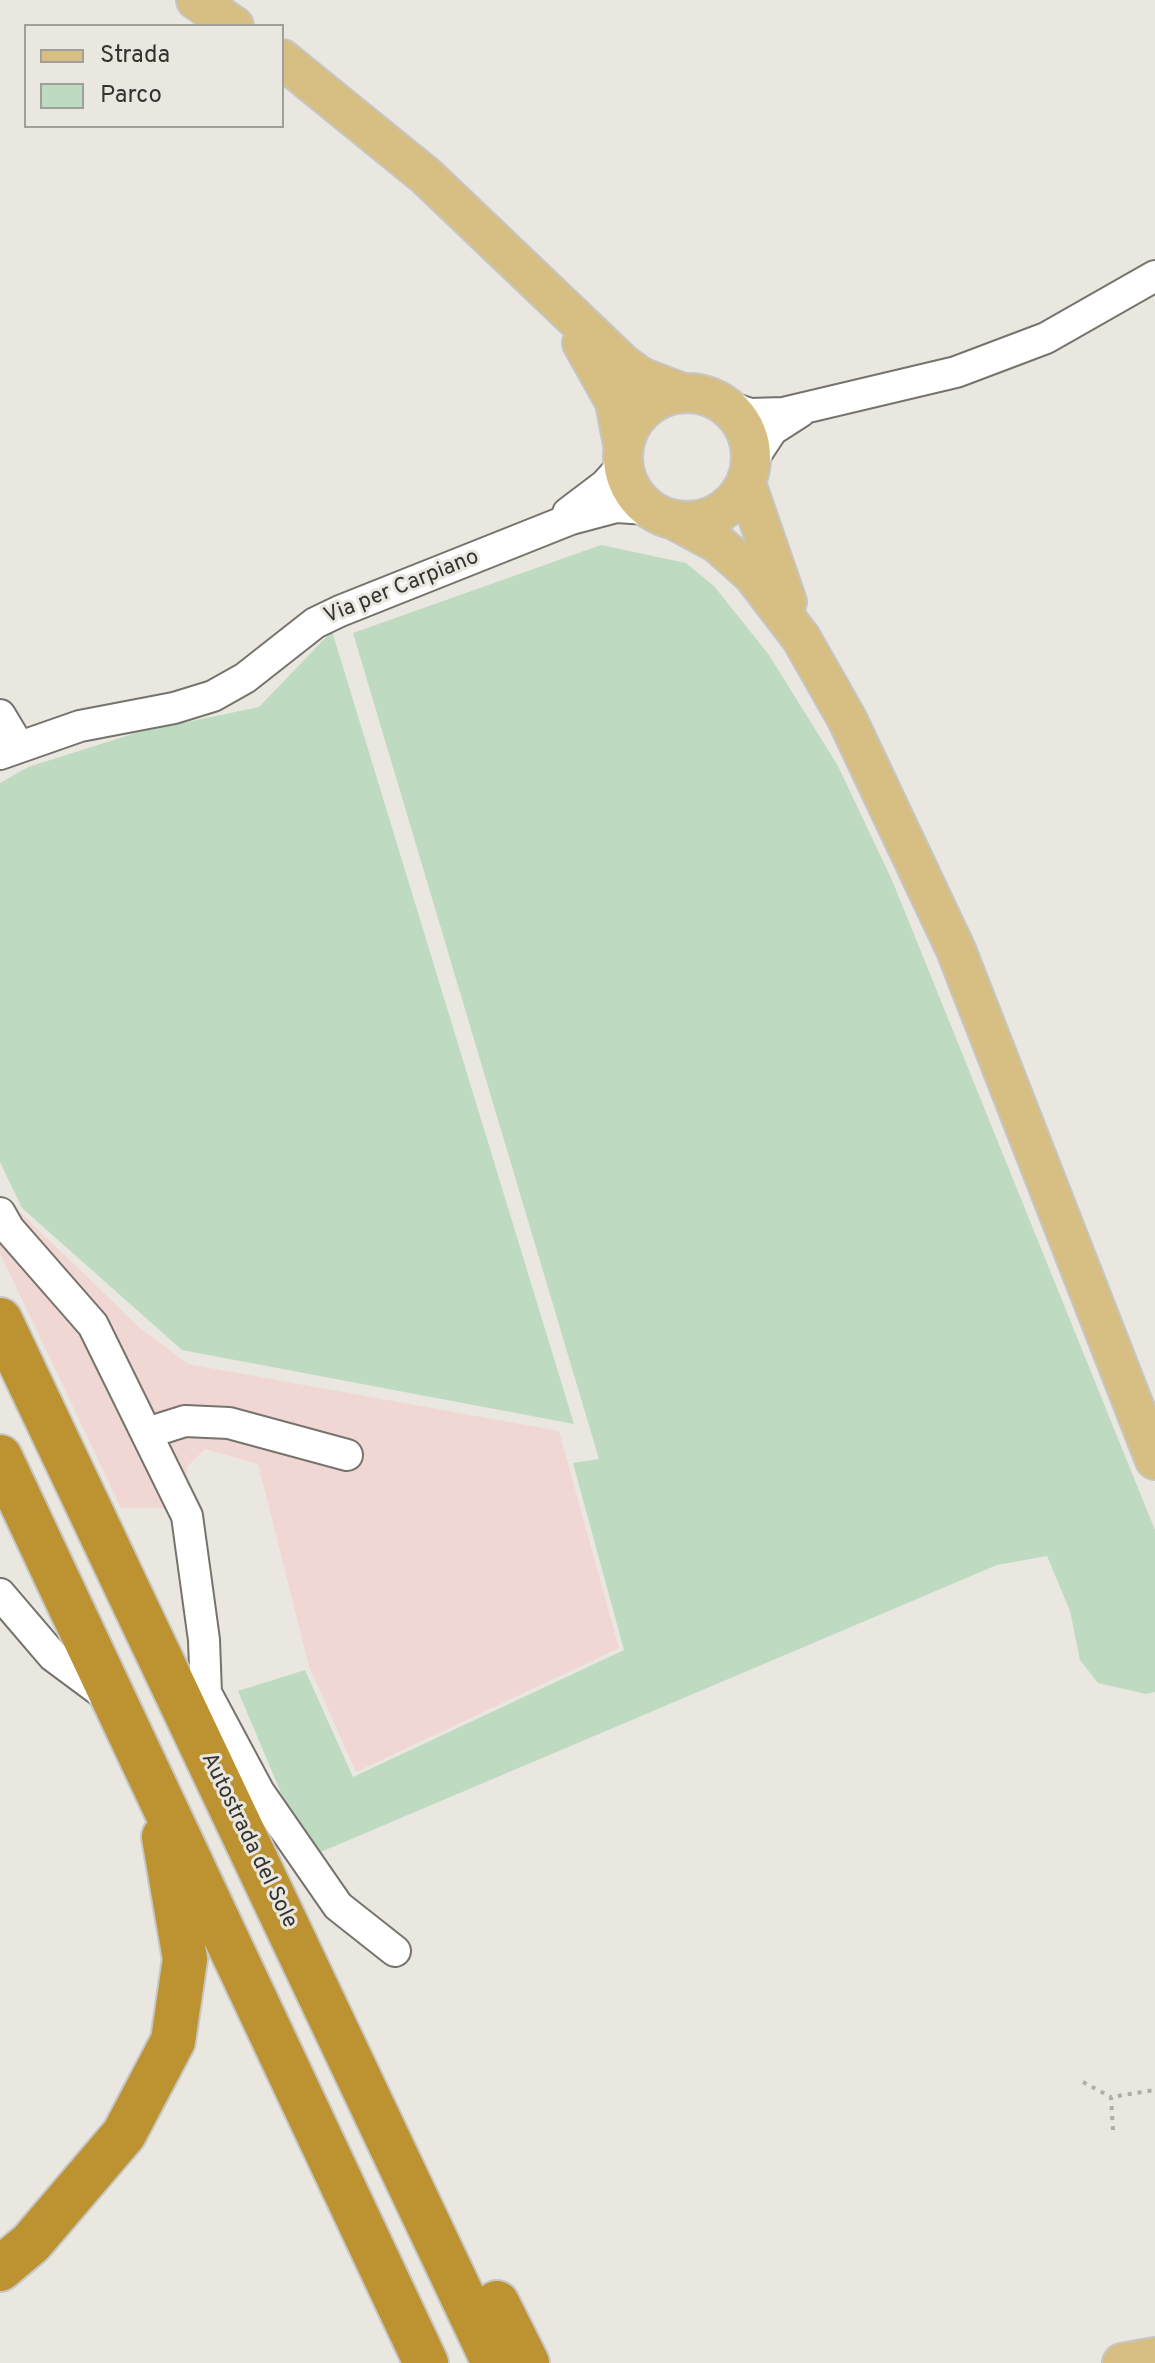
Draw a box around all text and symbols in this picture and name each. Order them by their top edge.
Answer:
legend [24,24,284,128]
text: Strada [100,41,170,71]
text: Parco [100,81,162,111]
street label: Via per Carpiano [321,545,483,631]
street label: Autostrada del Sole [194,1749,302,1933]

